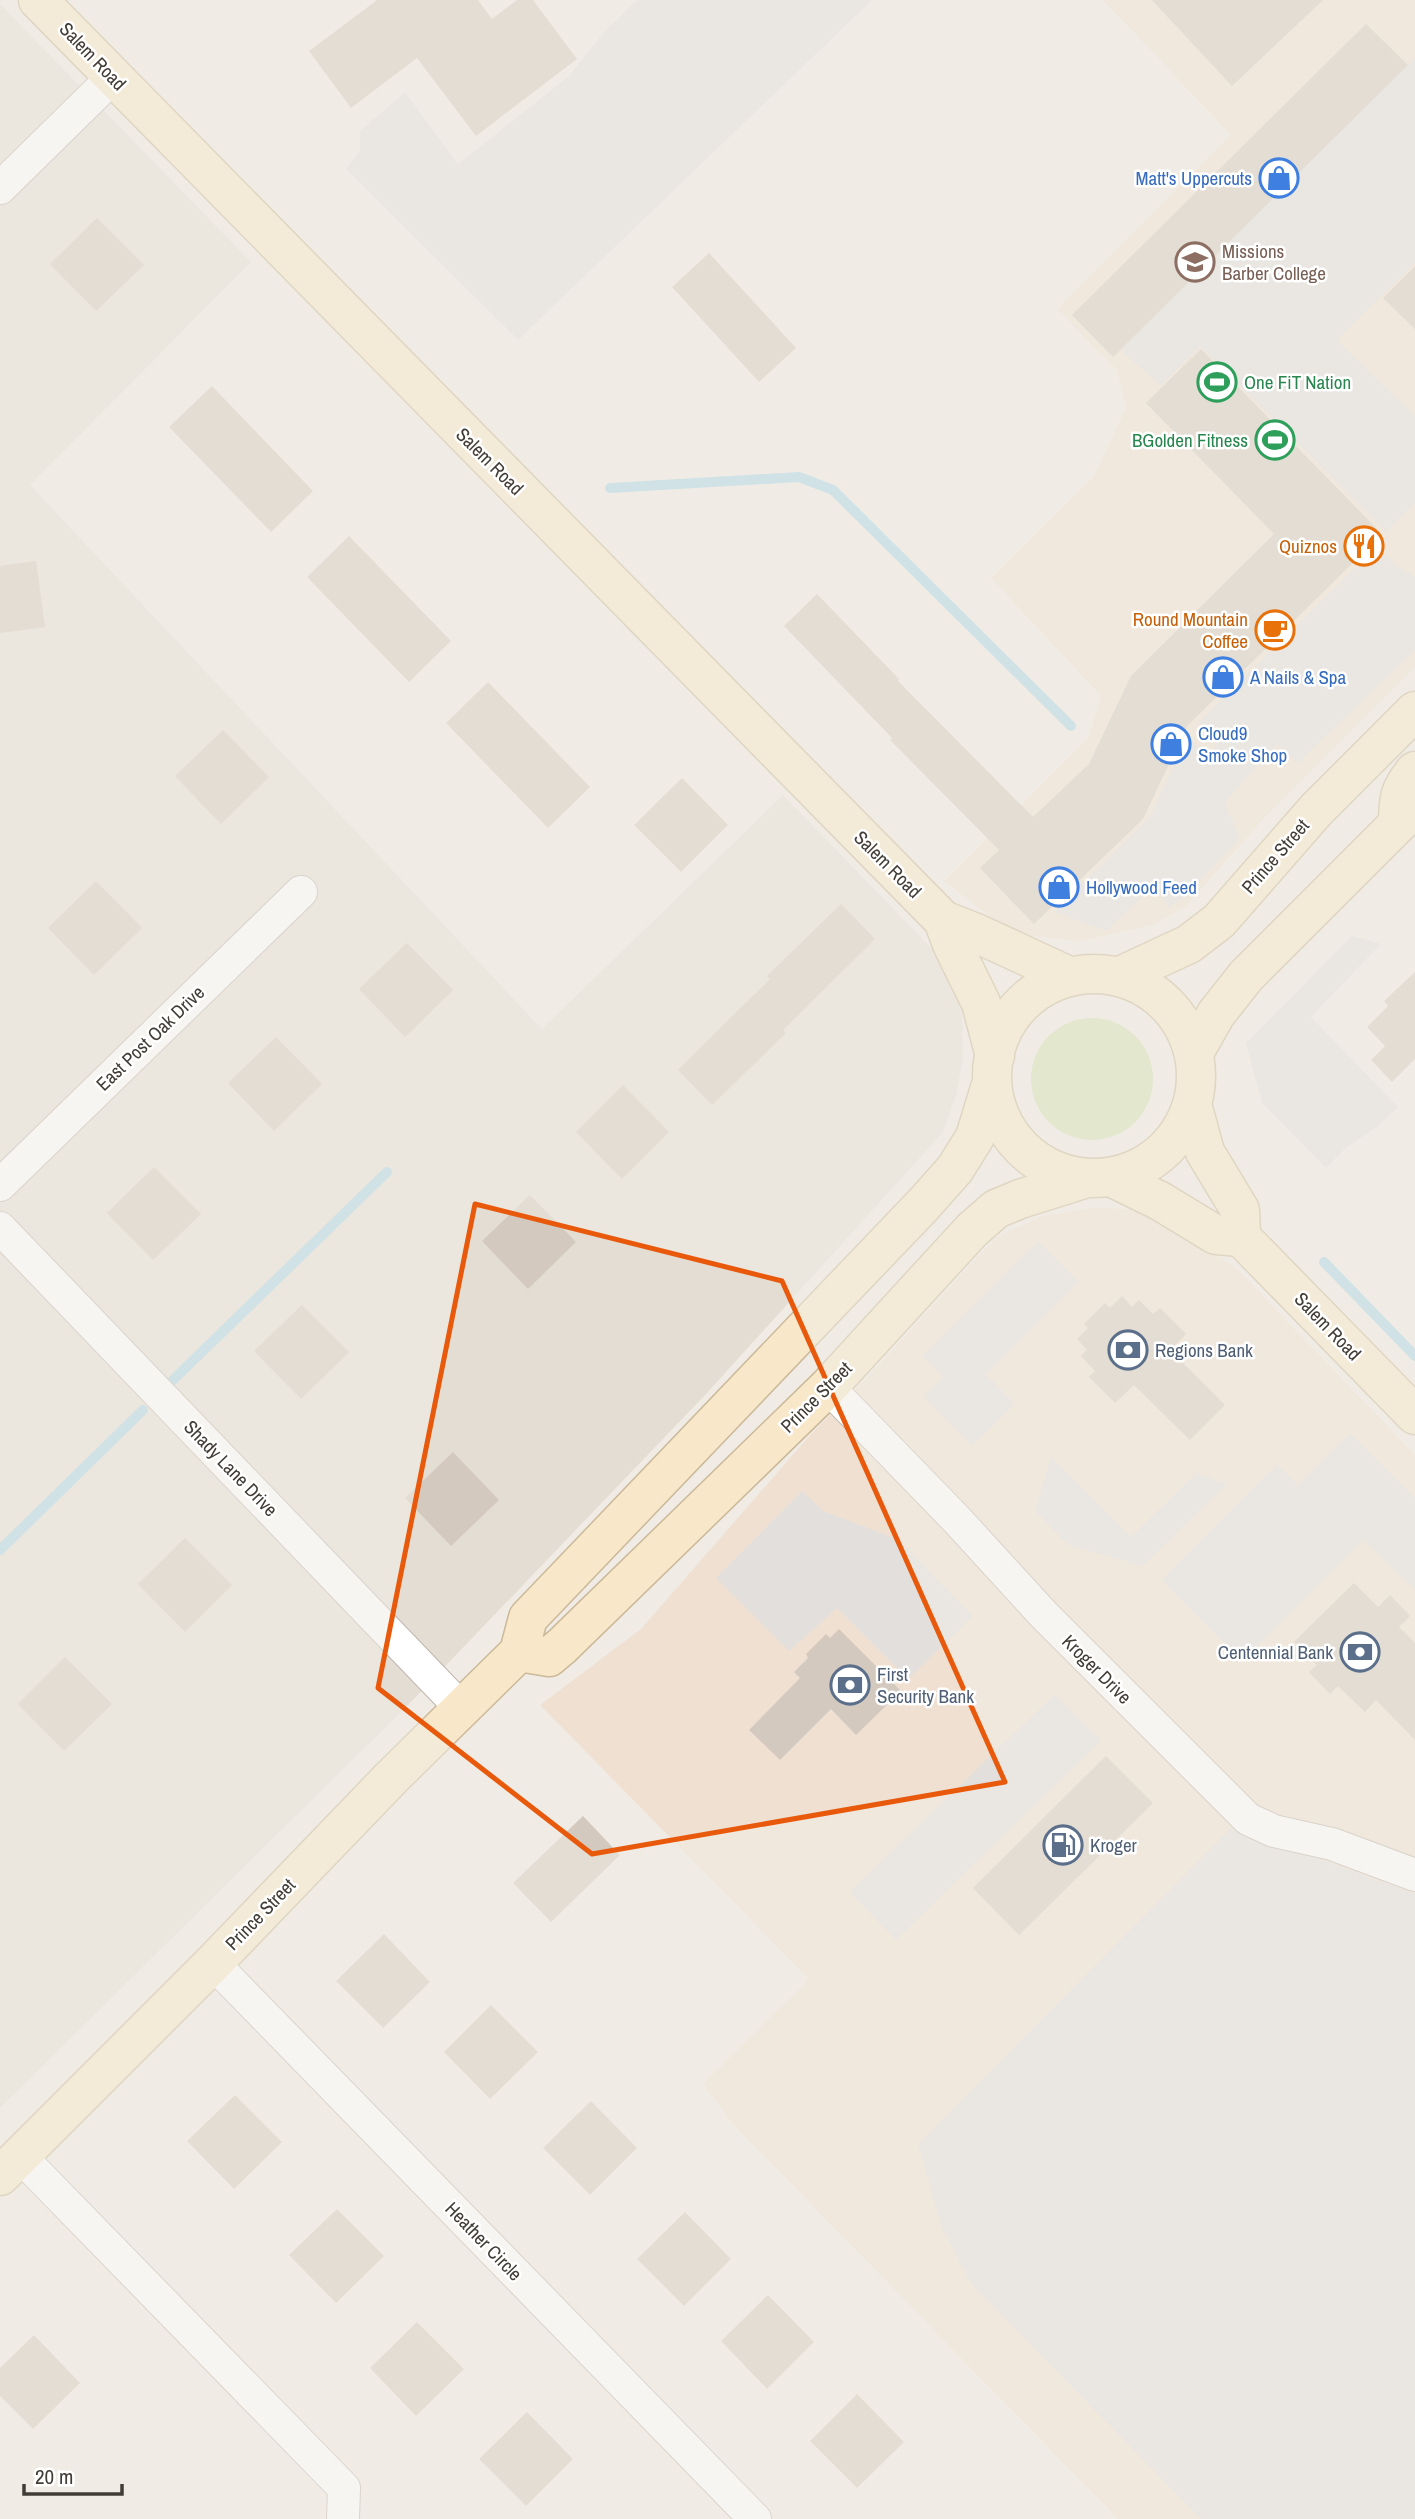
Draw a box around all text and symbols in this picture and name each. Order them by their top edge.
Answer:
street label: Salem Road [54,16,132,96]
shop icon: Matt's Uppercuts [1258,157,1300,199]
place label: Matt's Uppercuts [1136,165,1252,191]
place label: Missions Barber College [1222,238,1326,286]
school or university icon: Missions Barber College [1174,241,1216,283]
sports icon: One FiT Nation [1196,361,1238,403]
place label: One FiT Nation [1244,369,1351,395]
sports icon: BGolden Fitness [1254,419,1296,461]
street label: Salem Road [450,421,530,501]
place label: BGolden Fitness [1132,427,1248,453]
restaurant icon: Quiznos [1343,525,1385,567]
place label: Quiznos [1279,533,1337,559]
place label: Round Mountain Coffee [1133,606,1248,654]
cafe icon: Round Mountain Coffee [1254,609,1296,651]
shop icon: A Nails & Spa [1202,656,1244,698]
place label: A Nails & Spa [1249,664,1346,690]
place label: Cloud9 Smoke Shop [1198,720,1287,768]
shop icon: Cloud9 Smoke Shop [1150,723,1192,765]
street label: Prince Street [1235,813,1315,899]
street label: Salem Road [848,824,928,904]
shop icon: Hollywood Feed [1038,866,1080,908]
place label: Hollywood Feed [1086,874,1197,900]
street label: East Post Oak Drive [90,980,210,1096]
street label: Salem Road [1289,1286,1367,1366]
bank icon: Regions Bank [1107,1329,1149,1371]
place label: Regions Bank [1155,1337,1253,1363]
street label: Prince Street [775,1355,858,1438]
street label: Shady Lane Drive [178,1414,284,1522]
street label: Kroger Drive [1057,1629,1137,1709]
bank icon: Centennial Bank [1339,1631,1381,1673]
place label: Centennial Bank [1218,1639,1333,1665]
place label: First Security Bank [877,1661,974,1709]
bank icon: First Security Bank [829,1664,871,1706]
fuel station icon: Kroger [1042,1824,1084,1866]
place label: Kroger [1090,1832,1138,1858]
street label: Prince Street [219,1872,301,1956]
street label: Heather Circle [440,2196,528,2286]
scale bar [24,2452,122,2496]
text: 20 m [35,2462,73,2491]

